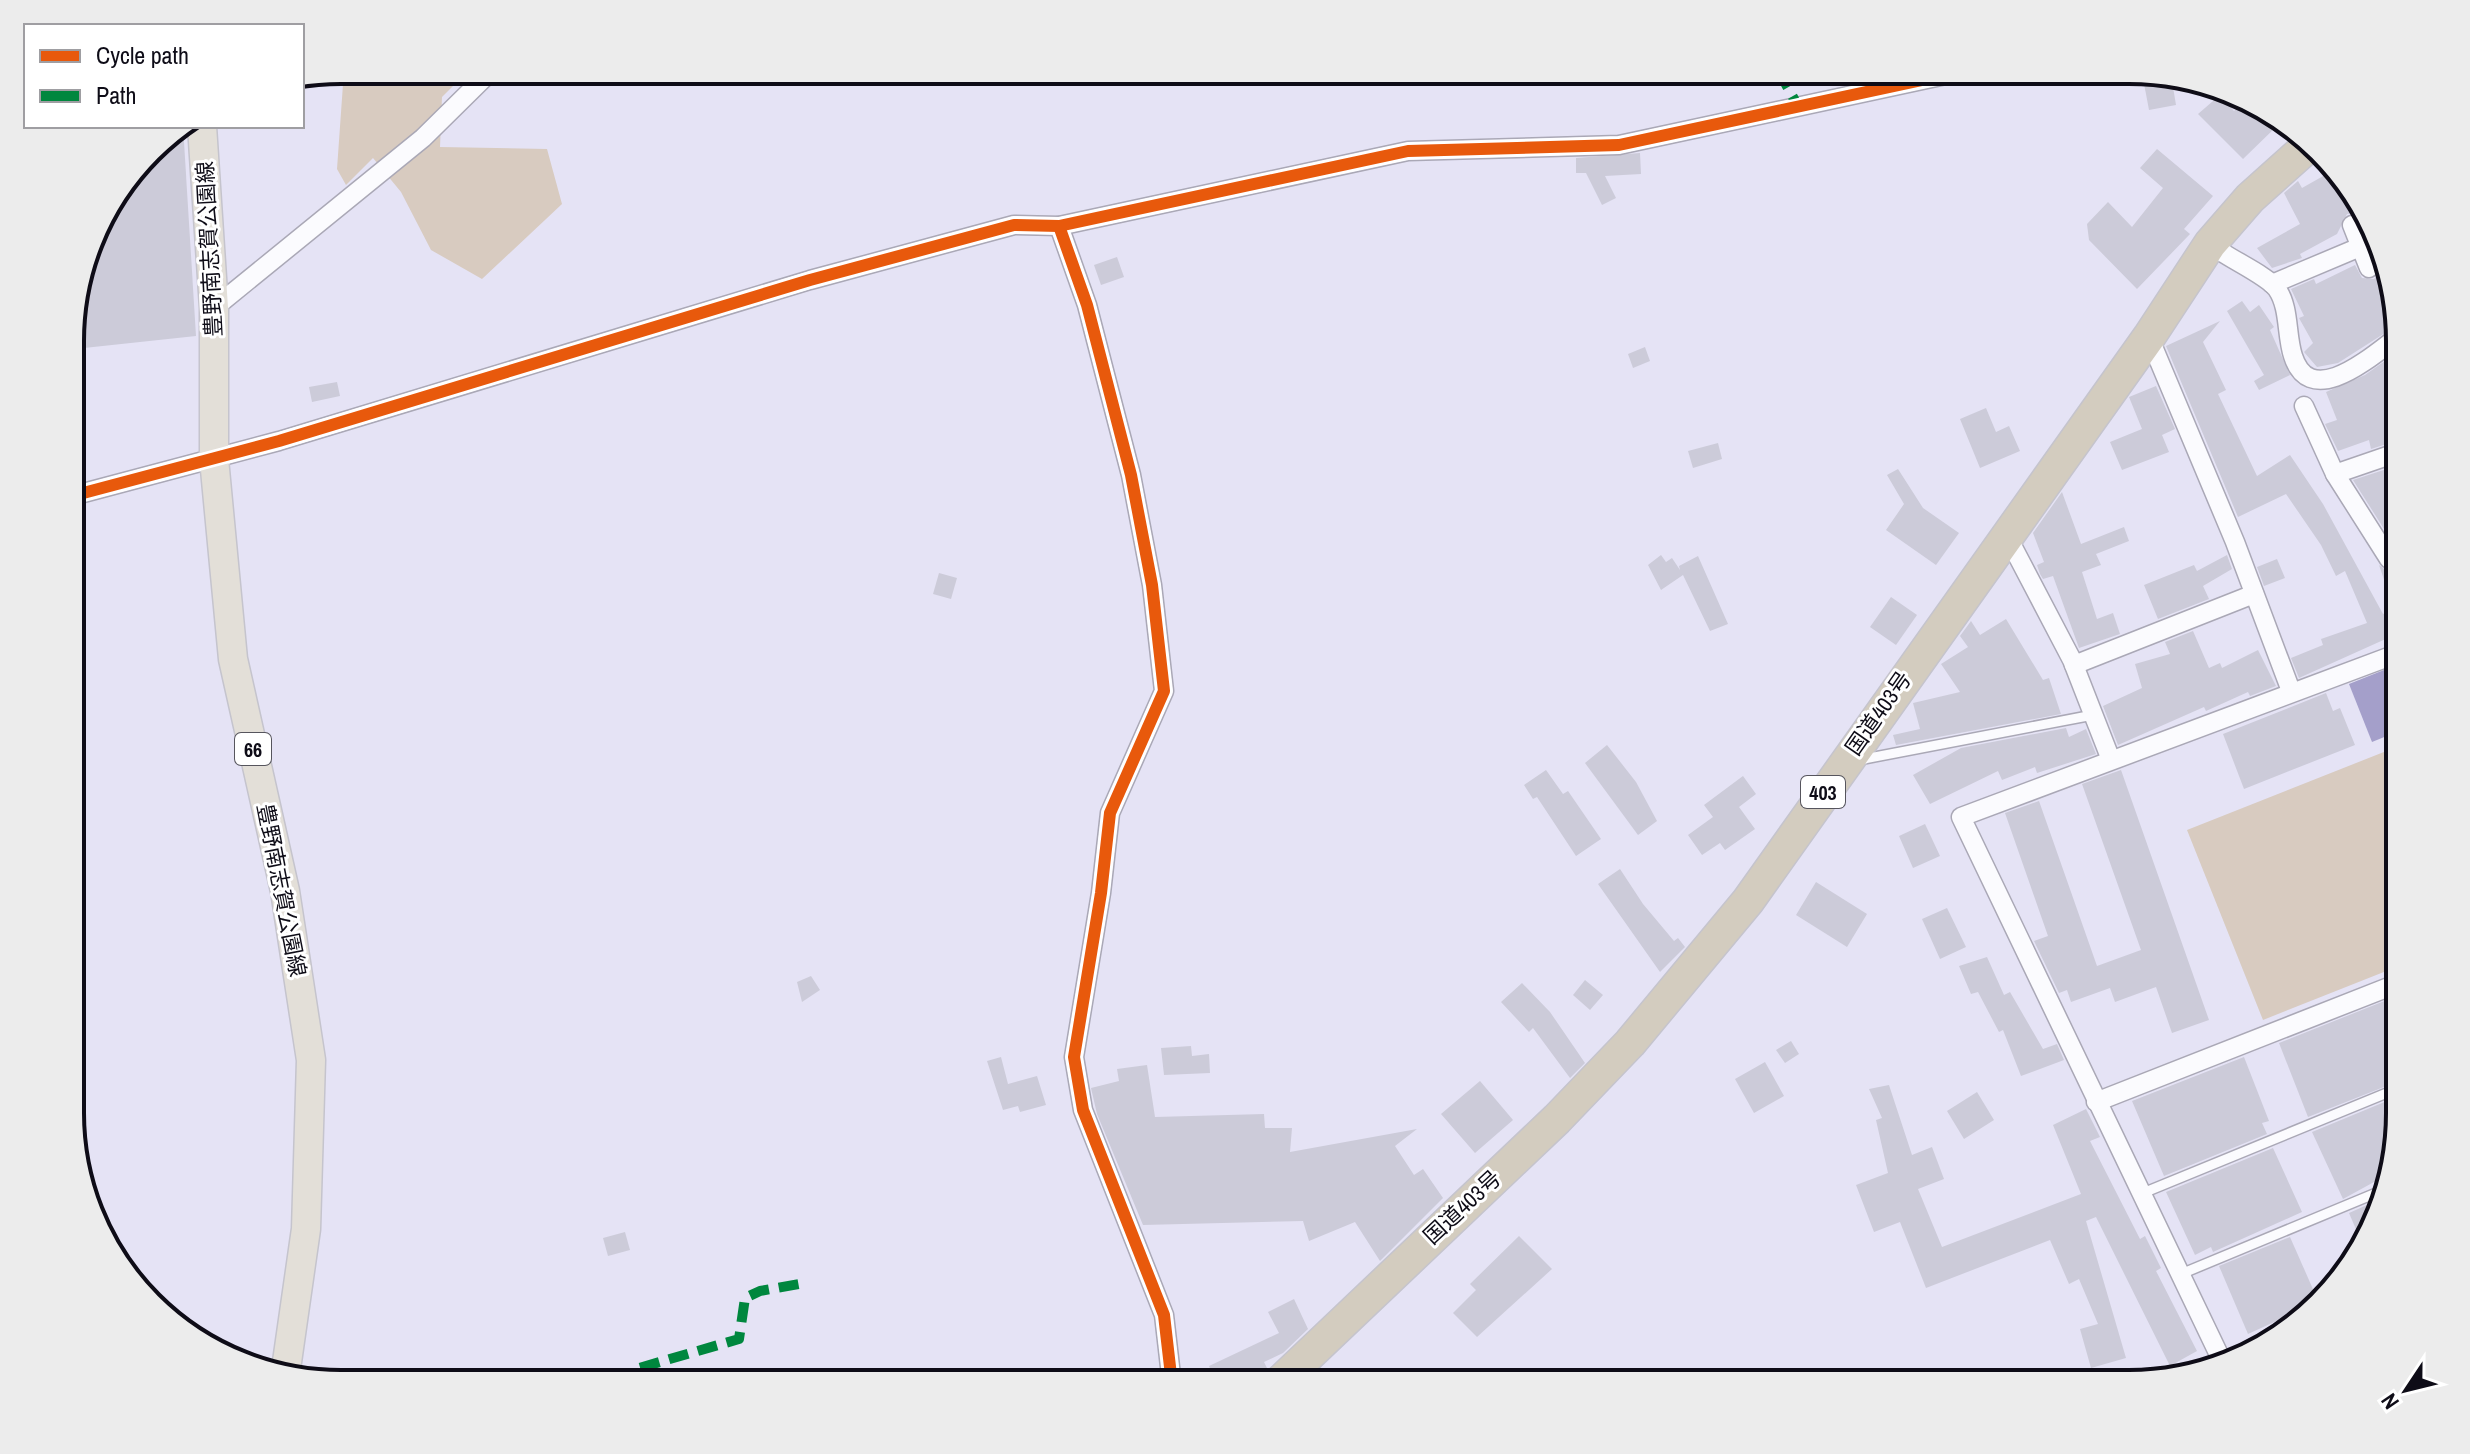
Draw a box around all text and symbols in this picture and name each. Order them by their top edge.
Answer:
legend [24,24,304,128]
text: Cycle path [96,39,189,71]
text: Path [96,79,137,111]
street label: 豊野南志賀公園線 [189,160,229,338]
street label: 国道403号 [1838,665,1918,761]
road number: 66 [235,733,271,765]
road number: 403 [1801,776,1845,808]
street label: 豊野南志賀公園線 [250,801,314,979]
street label: 国道403号 [1417,1163,1507,1251]
north arrow [2366,1350,2446,1430]
text: N [2374,1388,2406,1415]

